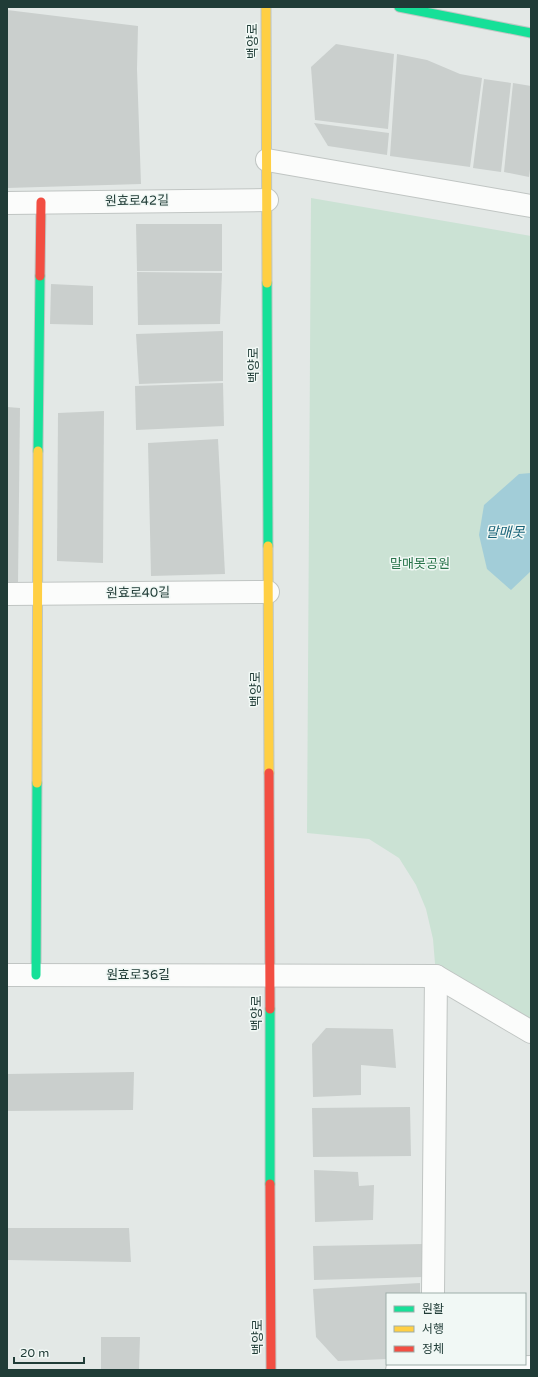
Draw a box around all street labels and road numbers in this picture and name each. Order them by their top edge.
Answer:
street label: 백양로 [245,23,261,59]
street label: 원효로42길 [105,192,169,210]
street label: 백양로 [246,347,262,383]
street label: 원효로40길 [106,584,170,602]
street label: 백양로 [248,671,264,707]
street label: 원효로36길 [106,967,170,983]
street label: 백양로 [249,995,265,1031]
street label: 백양로 [250,1319,266,1355]

